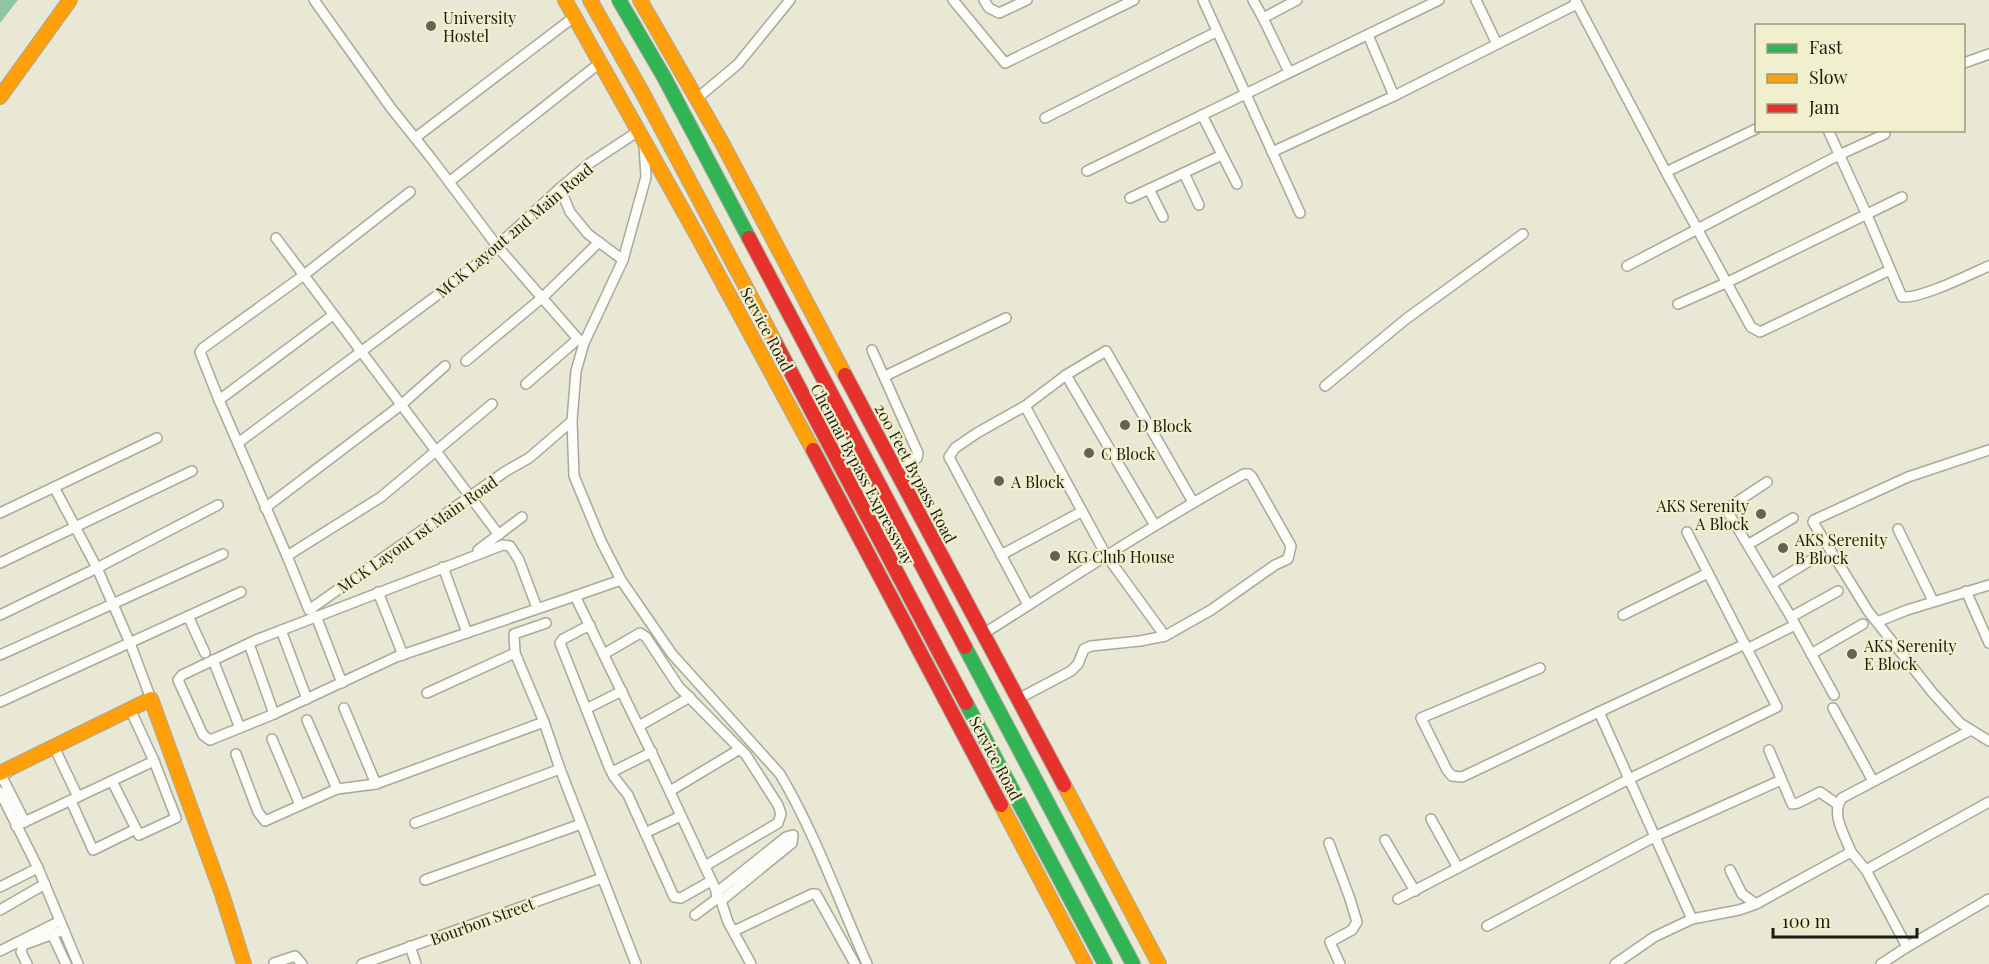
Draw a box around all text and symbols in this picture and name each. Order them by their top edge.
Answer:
place label: University Hostel [443,7,516,46]
marker: University Hostel [424,19,438,33]
legend [1755,24,1965,132]
text: Fast [1809,35,1843,59]
text: Slow [1809,65,1847,89]
text: Jam [1808,95,1839,119]
street label: MCK Layout 2nd Main Road [431,158,597,302]
street label: Service Road [736,283,798,375]
street label: Chennai Bypass Expressway [806,380,920,568]
street label: 200 Feet Bypass Road [870,400,962,546]
place label: D Block [1137,415,1192,436]
marker: D Block [1118,418,1132,432]
place label: C Block [1101,443,1156,464]
marker: C Block [1082,446,1096,460]
street label: MCK Layout 1st Main Road [333,471,501,597]
place label: A Block [1010,471,1065,492]
marker: A Block [992,474,1006,488]
place label: AKS Serenity A Block [1656,495,1749,534]
marker: AKS Serenity A Block [1754,507,1768,521]
place label: AKS Serenity B Block [1794,529,1887,568]
marker: AKS Serenity B Block [1776,541,1790,555]
place label: KG Club House [1067,546,1175,567]
marker: KG Club House [1048,549,1062,563]
place label: AKS Serenity E Block [1863,635,1956,674]
marker: AKS Serenity E Block [1845,647,1859,661]
street label: Service Road [965,712,1027,804]
street label: Bourbon Street [427,892,537,950]
scale bar [1773,901,1917,939]
text: 100 m [1782,909,1831,933]

